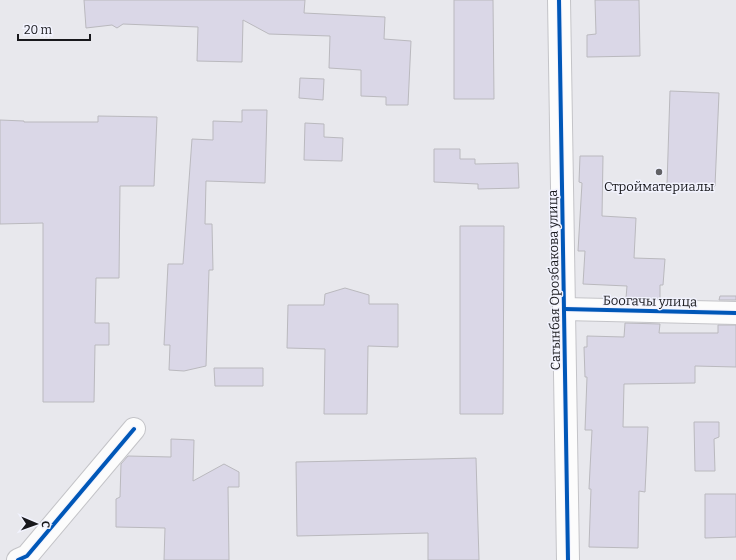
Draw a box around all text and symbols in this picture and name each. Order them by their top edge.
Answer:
scale bar [18,16,90,42]
text: 20 m [24,23,53,37]
marker: Стройматериалы [654,167,664,177]
place label: Стройматериалы [604,179,714,194]
street label: Сагынбая Орозбакова улица [545,190,563,370]
street label: Боогачы улица [603,293,697,309]
north arrow [16,504,56,544]
text: С [39,521,52,528]

